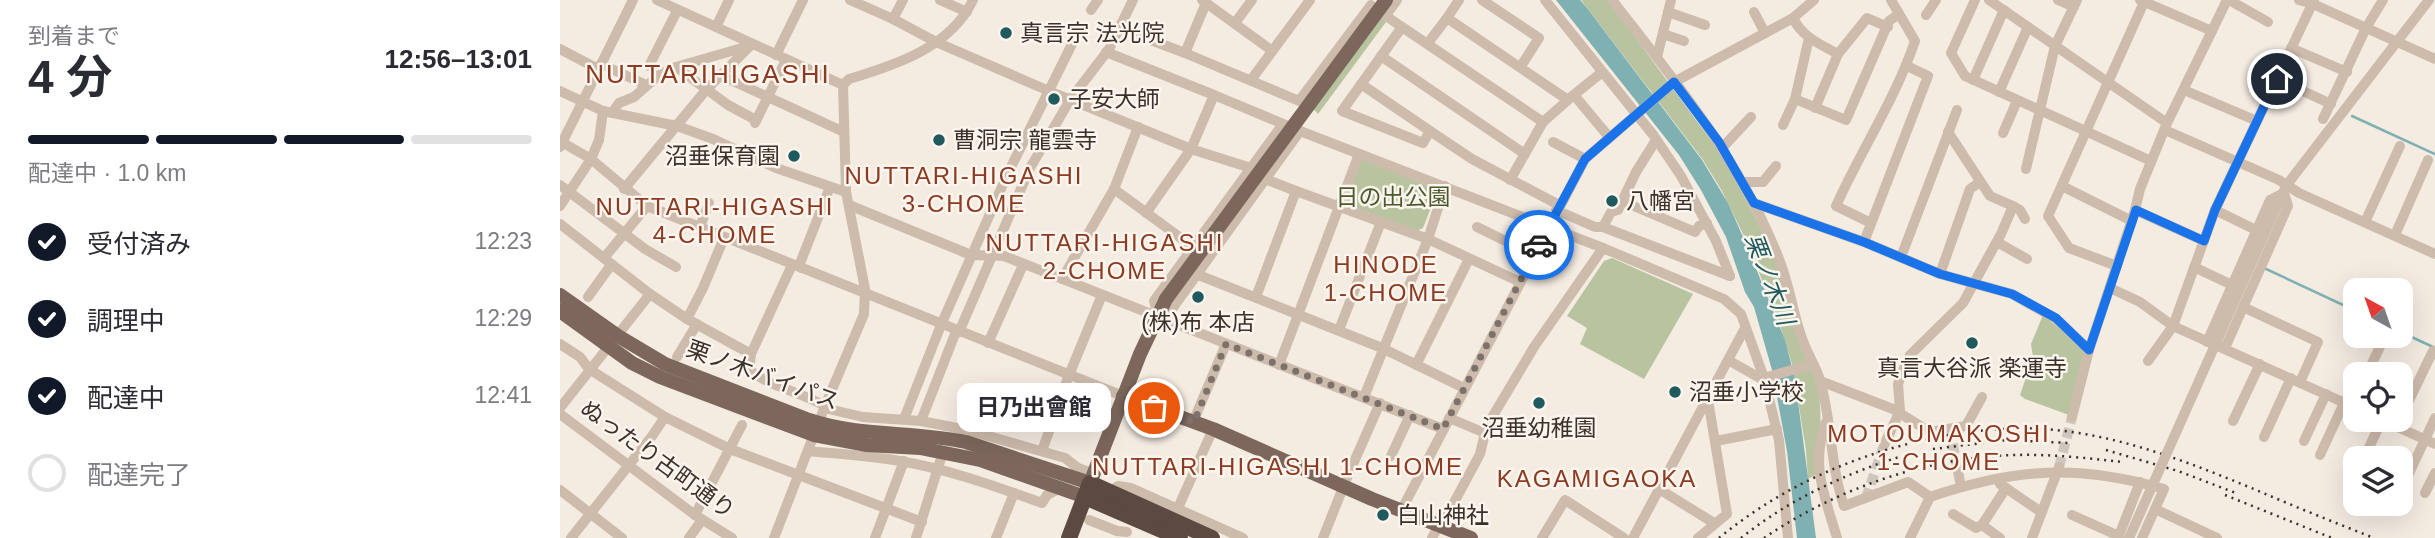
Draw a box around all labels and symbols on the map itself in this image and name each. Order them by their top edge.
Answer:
place label: 真言宗 法光院 [1020,20,1164,46]
marker: 真言宗 法光院 [998,25,1014,41]
pin [2247,49,2307,109]
district label: NUTTARIHIGASHI [585,59,831,89]
place label: 子安大師 [1068,86,1160,112]
marker: 子安大師 [1046,91,1062,107]
place label: 曹洞宗 龍雲寺 [953,127,1097,153]
marker: 曹洞宗 龍雲寺 [931,132,947,148]
place label: 沼垂保育園 [665,143,780,169]
marker: 沼垂保育園 [786,148,802,164]
district label: NUTTARI-HIGASHI 3-CHOME [845,162,1083,217]
park label: 日の出公園 [1336,184,1451,210]
place label: 八幡宮 [1626,188,1695,214]
district label: NUTTARI-HIGASHI 4-CHOME [596,193,834,248]
marker: 八幡宮 [1604,193,1620,209]
courier [1504,210,1574,280]
district label: NUTTARI-HIGASHI 2-CHOME [986,229,1224,284]
water label: 栗ノ木川 [1740,229,1801,331]
district label: HINODE 1-CHOME [1324,251,1448,306]
north arrow [2343,278,2413,348]
marker: (株)布 本店 [1190,289,1206,305]
place label: (株)布 本店 [1141,309,1255,335]
street label: 栗ノ木バイパス [683,335,843,415]
marker: 真言大谷派 楽運寺 [1964,335,1980,351]
place label: 真言大谷派 楽運寺 [1877,355,2067,381]
pin [1124,378,1184,438]
place label: 沼垂小学校 [1689,379,1804,405]
callout: 日乃出會館 [958,384,1112,432]
marker: 沼垂小学校 [1667,384,1683,400]
street label: ぬったり古町通り [576,394,740,524]
marker: 沼垂幼稚園 [1531,395,1547,411]
place label: 沼垂幼稚園 [1482,415,1597,441]
district label: MOTOUMAKOSHI 1-CHOME [1827,420,2051,475]
district label: NUTTARI-HIGASHI 1-CHOME [1092,453,1464,480]
district label: KAGAMIGAOKA [1497,465,1697,492]
place label: 白山神社 [1397,502,1489,528]
marker: 白山神社 [1375,507,1391,523]

